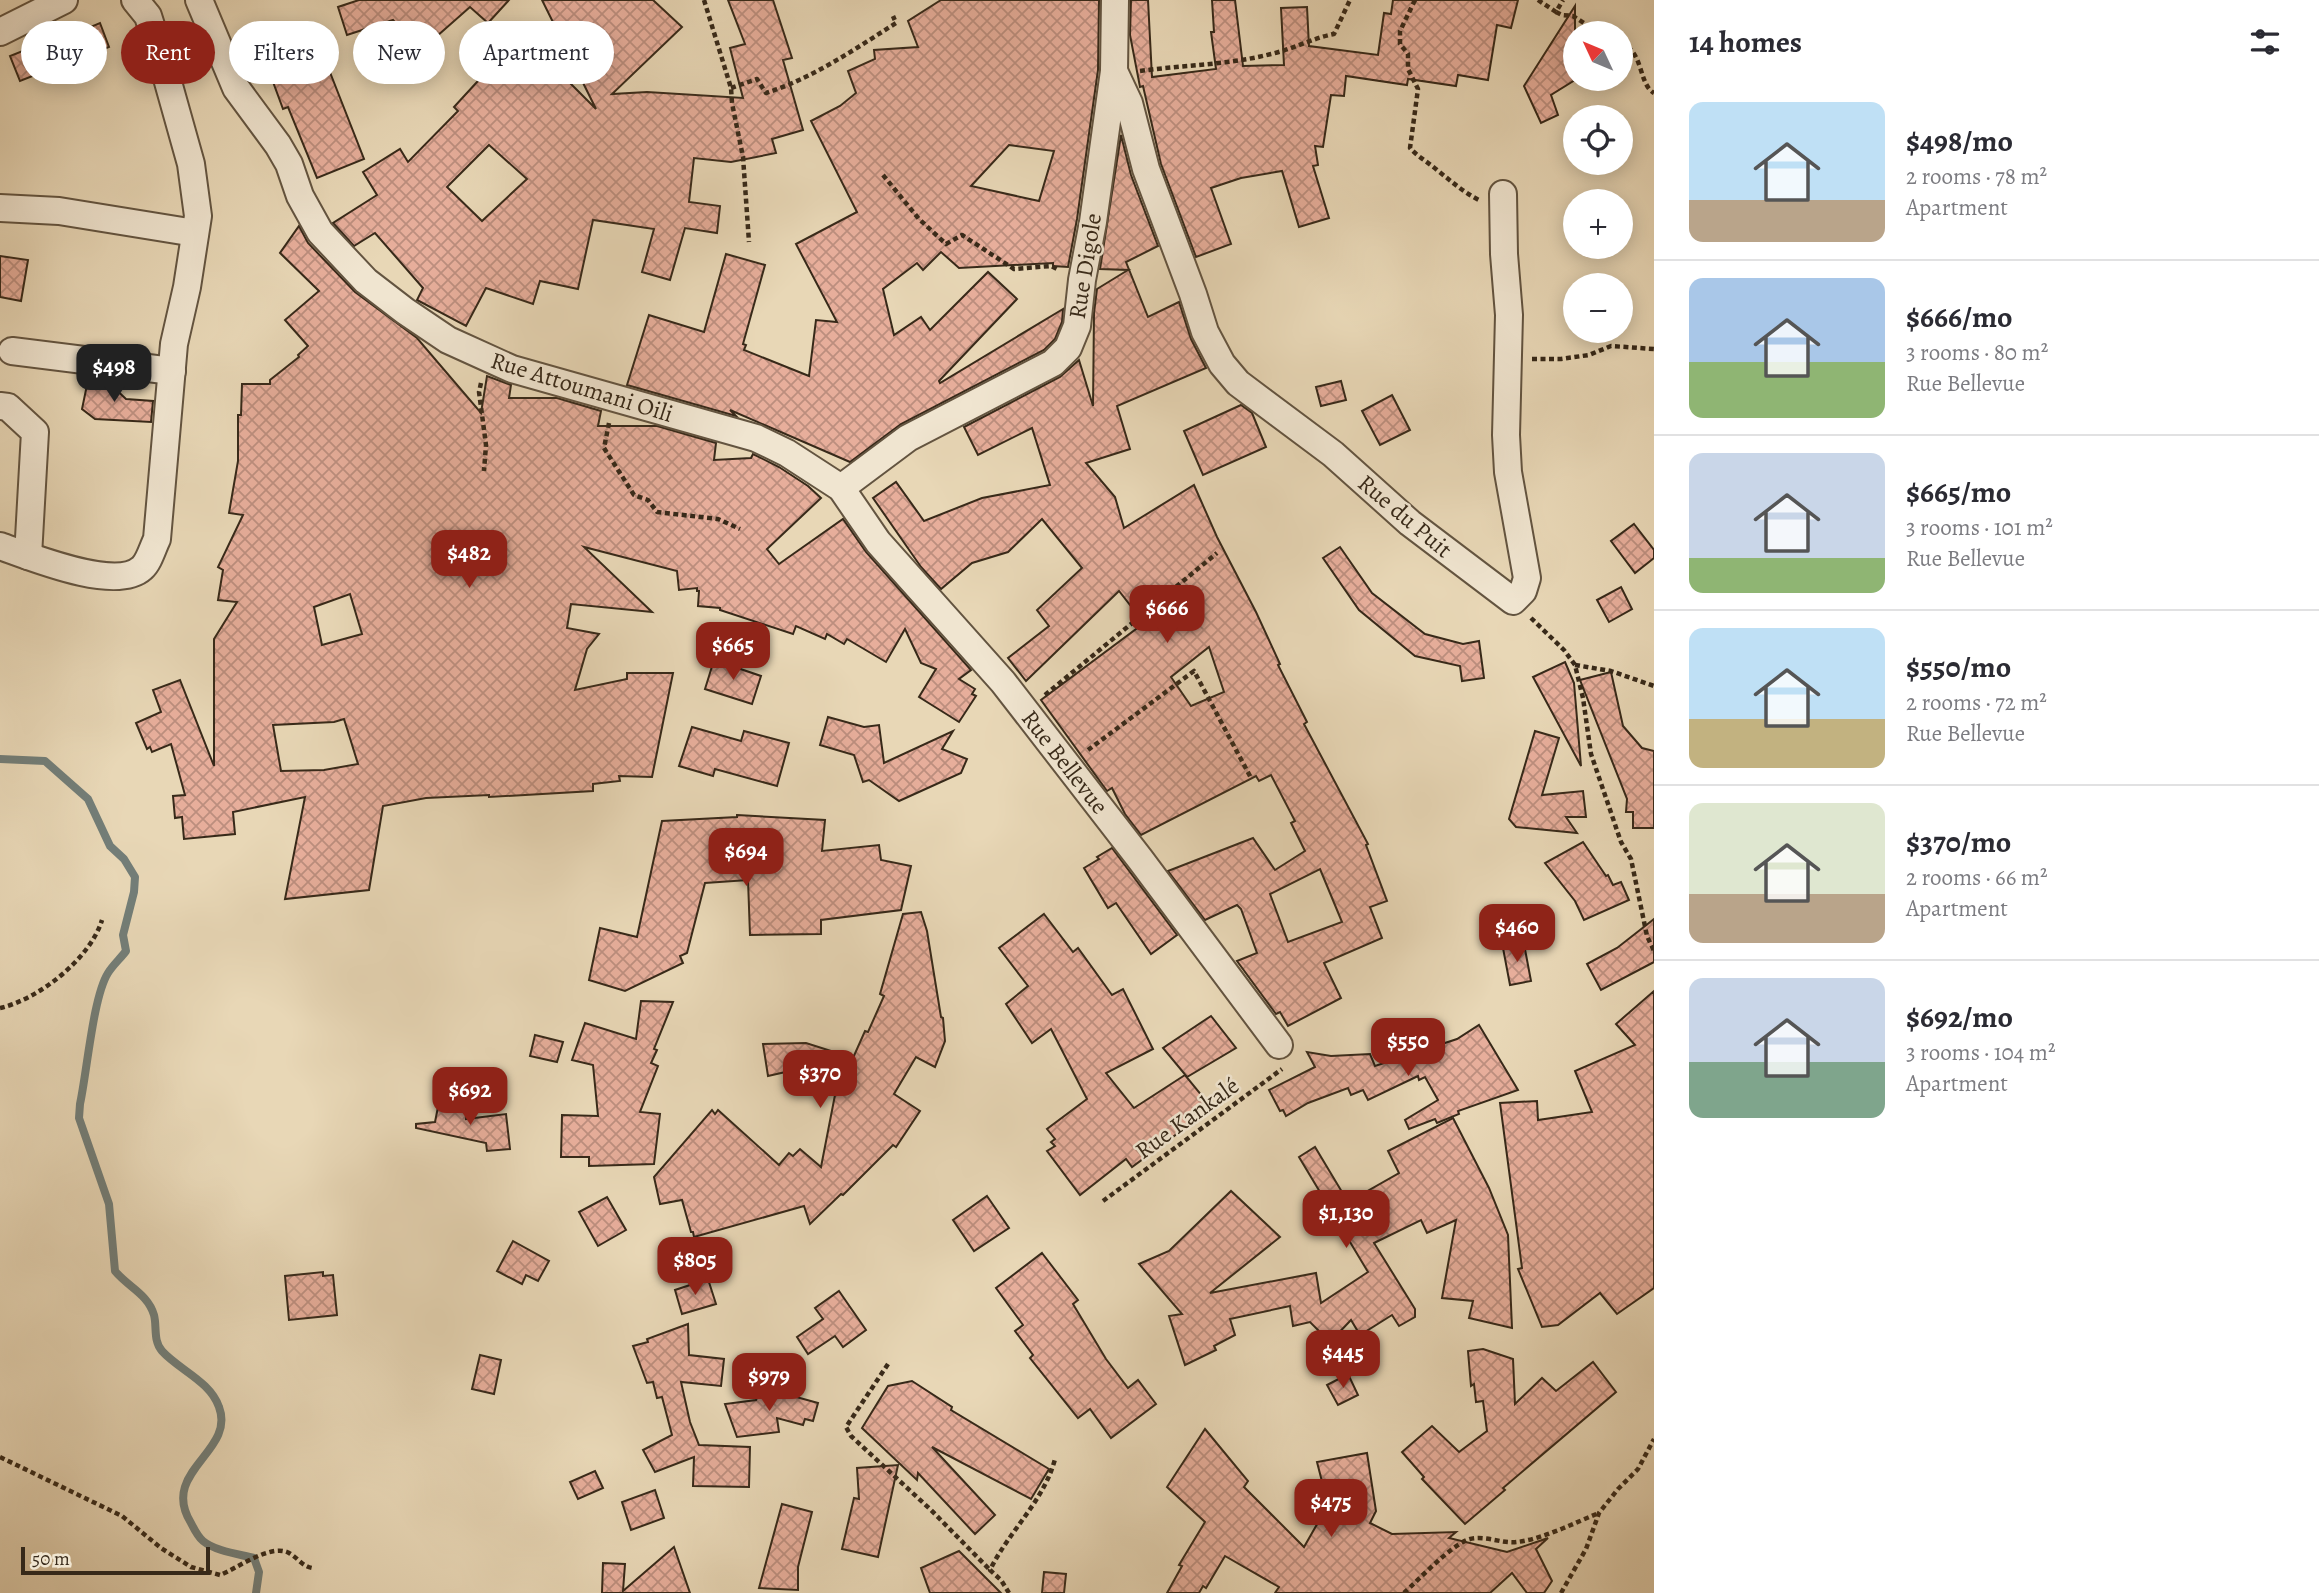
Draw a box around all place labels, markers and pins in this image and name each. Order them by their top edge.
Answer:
pin: $498 [73,344,155,404]
pin: $482 [428,530,510,590]
pin: $666 [1126,586,1208,645]
pin: $665 [692,622,774,682]
pin: $694 [705,828,787,888]
pin: $460 [1476,904,1558,964]
pin: $550 [1367,1018,1449,1078]
pin: $370 [779,1050,861,1110]
pin: $692 [429,1068,511,1127]
pin: $1,130 [1289,1190,1403,1250]
pin: $805 [654,1238,736,1297]
pin: $445 [1302,1330,1384,1390]
pin: $979 [728,1354,810,1413]
pin: $475 [1290,1480,1372,1539]

